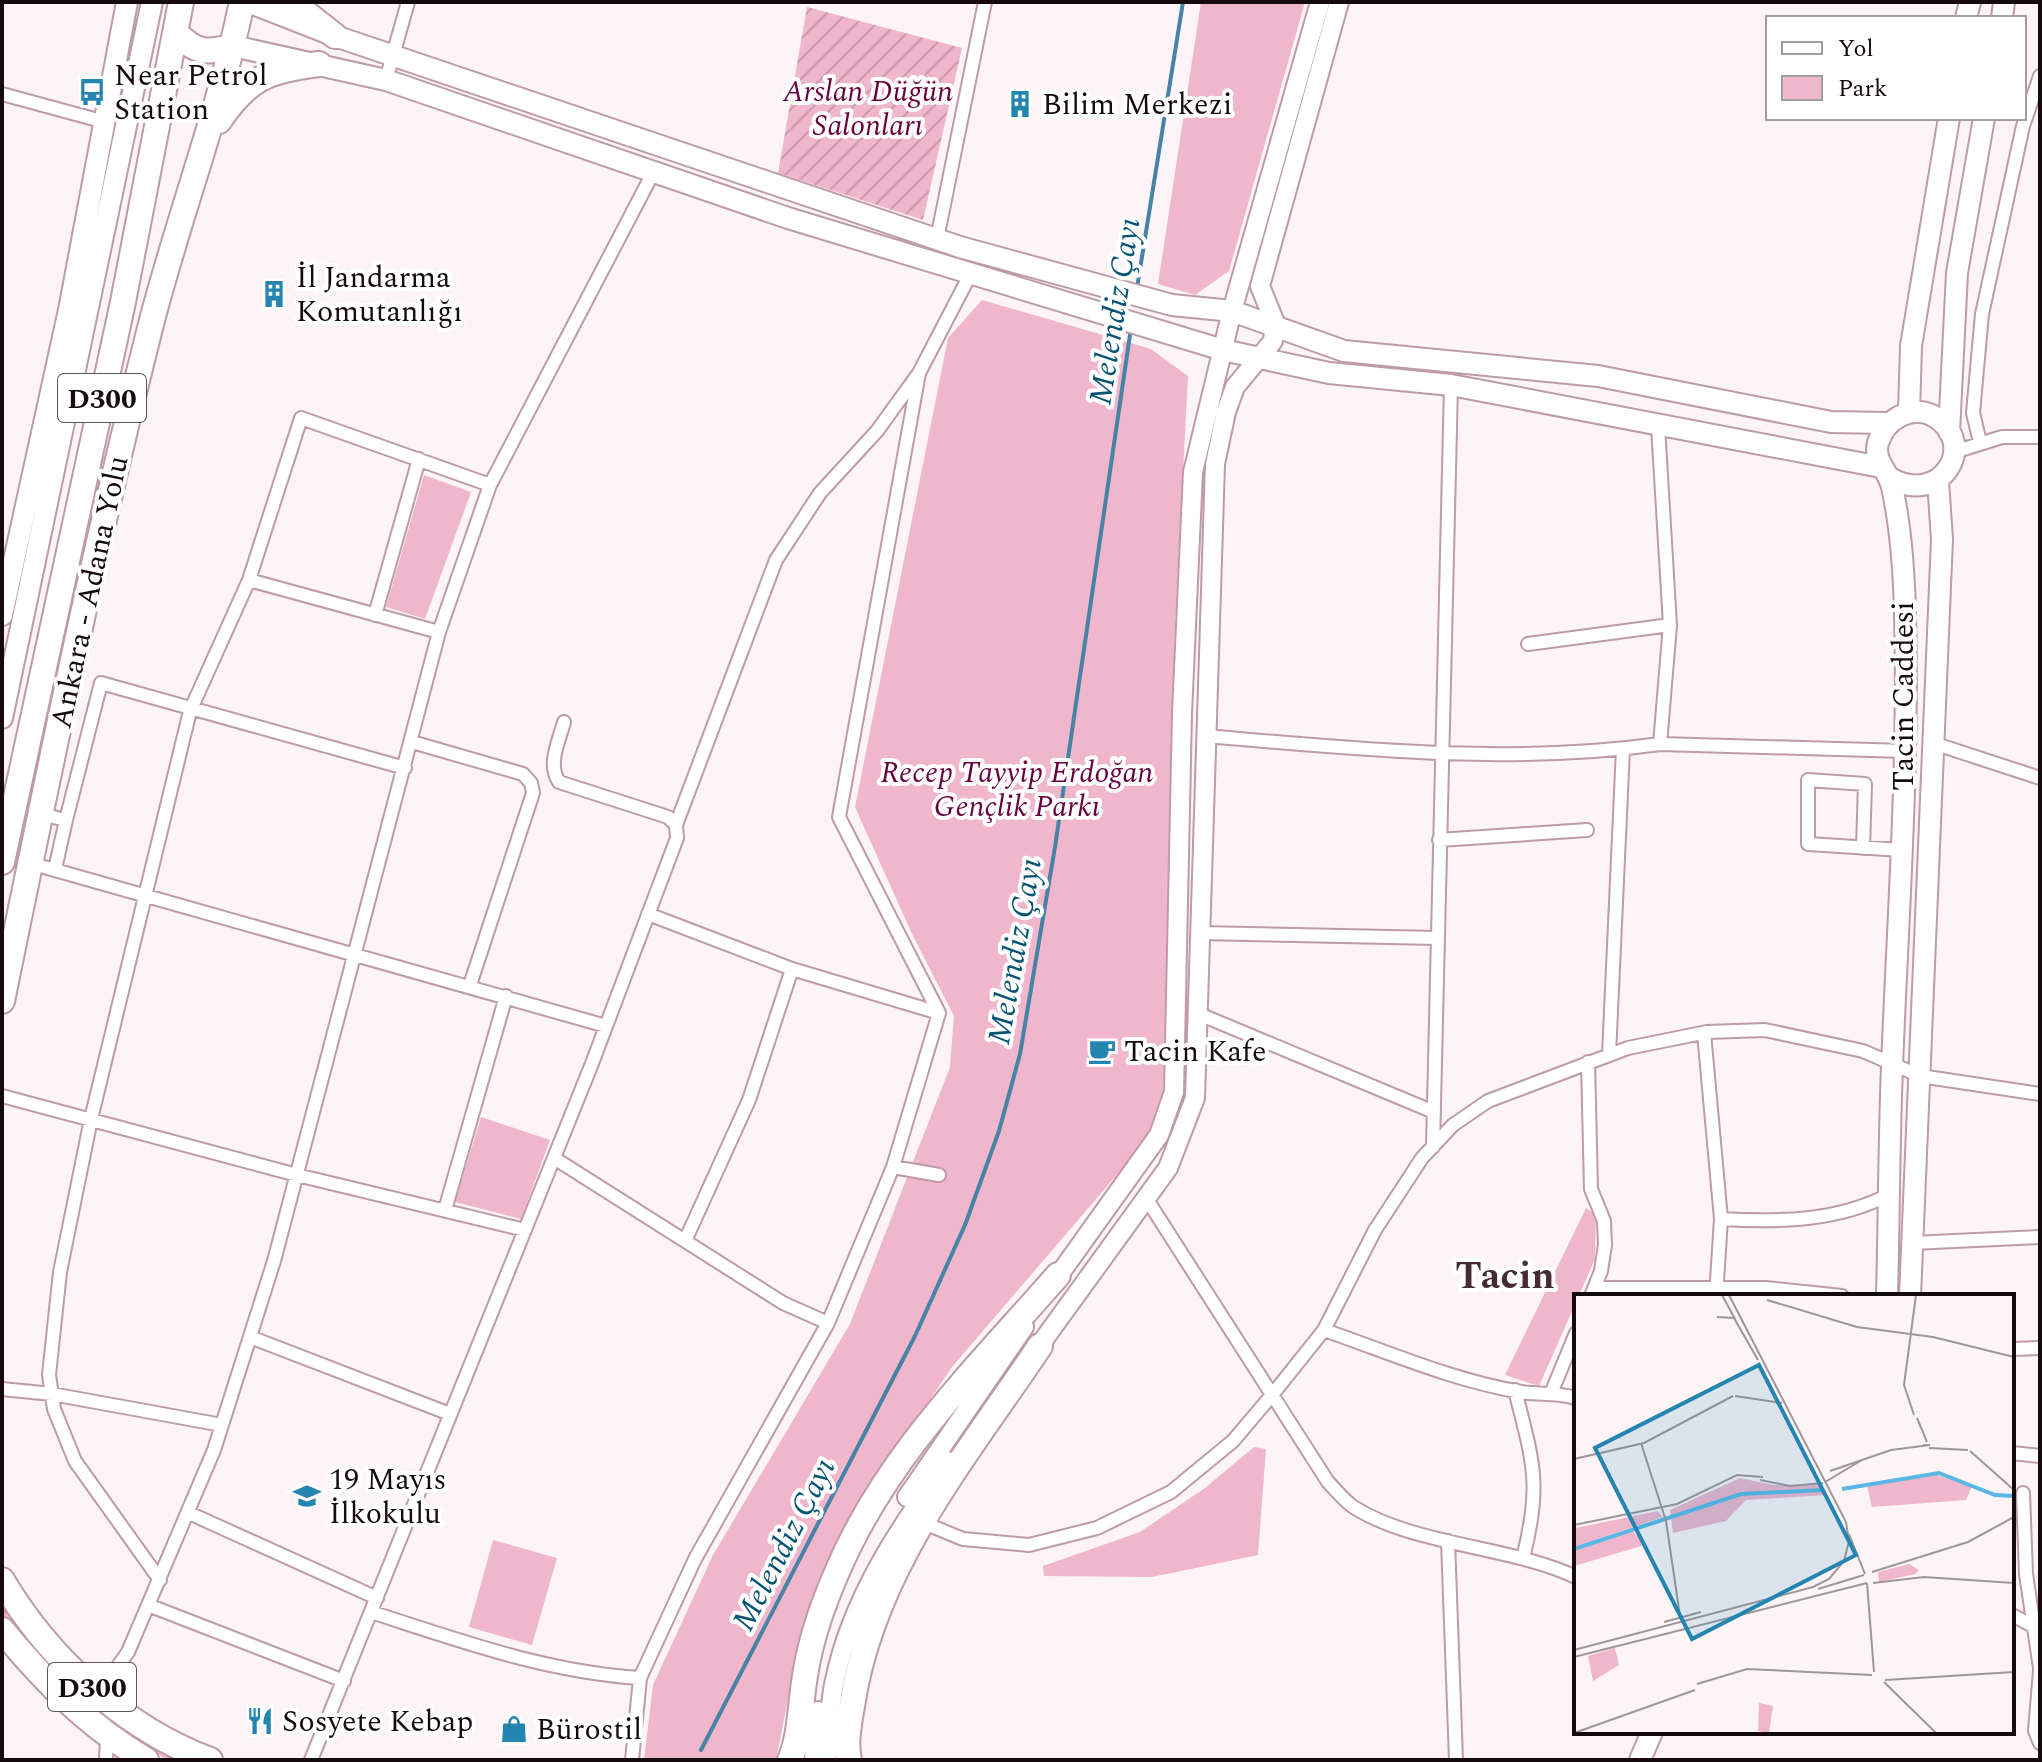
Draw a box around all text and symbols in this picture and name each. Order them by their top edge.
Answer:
legend [1766,16,2026,120]
text: Yol [1838,31,1874,67]
place label: Near Petrol Station [114,53,268,133]
park label: Arslan Düğün Salonları [782,69,953,149]
text: Park [1838,71,1888,107]
bus stop icon: Near Petrol Station [77,77,107,107]
place label: Bilim Merkezi [1042,82,1232,128]
building icon: Bilim Merkezi [1005,89,1035,119]
water label: Melendiz Çayı [1077,214,1154,408]
place label: İl Jandarma Komutanlığı [296,255,463,335]
building icon: İl Jandarma Komutanlığı [259,279,289,309]
road number: D300 [58,374,146,422]
street label: Ankara - Adana Yolu [39,451,141,733]
street label: Tacin Caddesi [1881,601,1927,791]
park label: Recep Tayyip Erdoğan Gençlik Parkı [881,750,1153,830]
water label: Melendiz Çayı [975,854,1056,1048]
place label: Tacin Kafe [1124,1029,1267,1075]
cafe icon: Tacin Kafe [1087,1036,1117,1066]
district label: Tacin [1455,1248,1555,1306]
inset map [1574,1294,2014,1734]
water label: Melendiz Çayı [720,1449,849,1640]
place label: 19 Mayıs İlkokulu [329,1457,447,1537]
school or university icon: 19 Mayıs İlkokulu [292,1481,322,1511]
road number: D300 [48,1663,136,1711]
place label: Sosyete Kebap [282,1699,473,1745]
restaurant icon: Sosyete Kebap [245,1706,275,1736]
place label: Bürostil [536,1707,642,1753]
shop icon: Bürostil [499,1714,529,1744]

